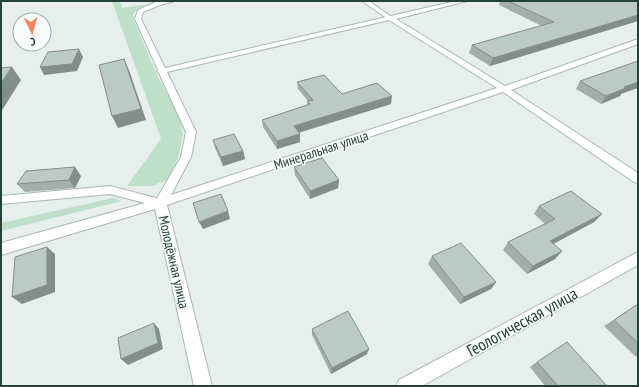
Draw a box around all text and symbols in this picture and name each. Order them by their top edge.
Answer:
north arrow [12,12,52,52]
text: С [30,35,36,49]
street label: Минеральная улица [271,126,371,174]
street label: Молодёжная улица [155,214,193,310]
street label: Геологическая улица [463,282,581,362]

